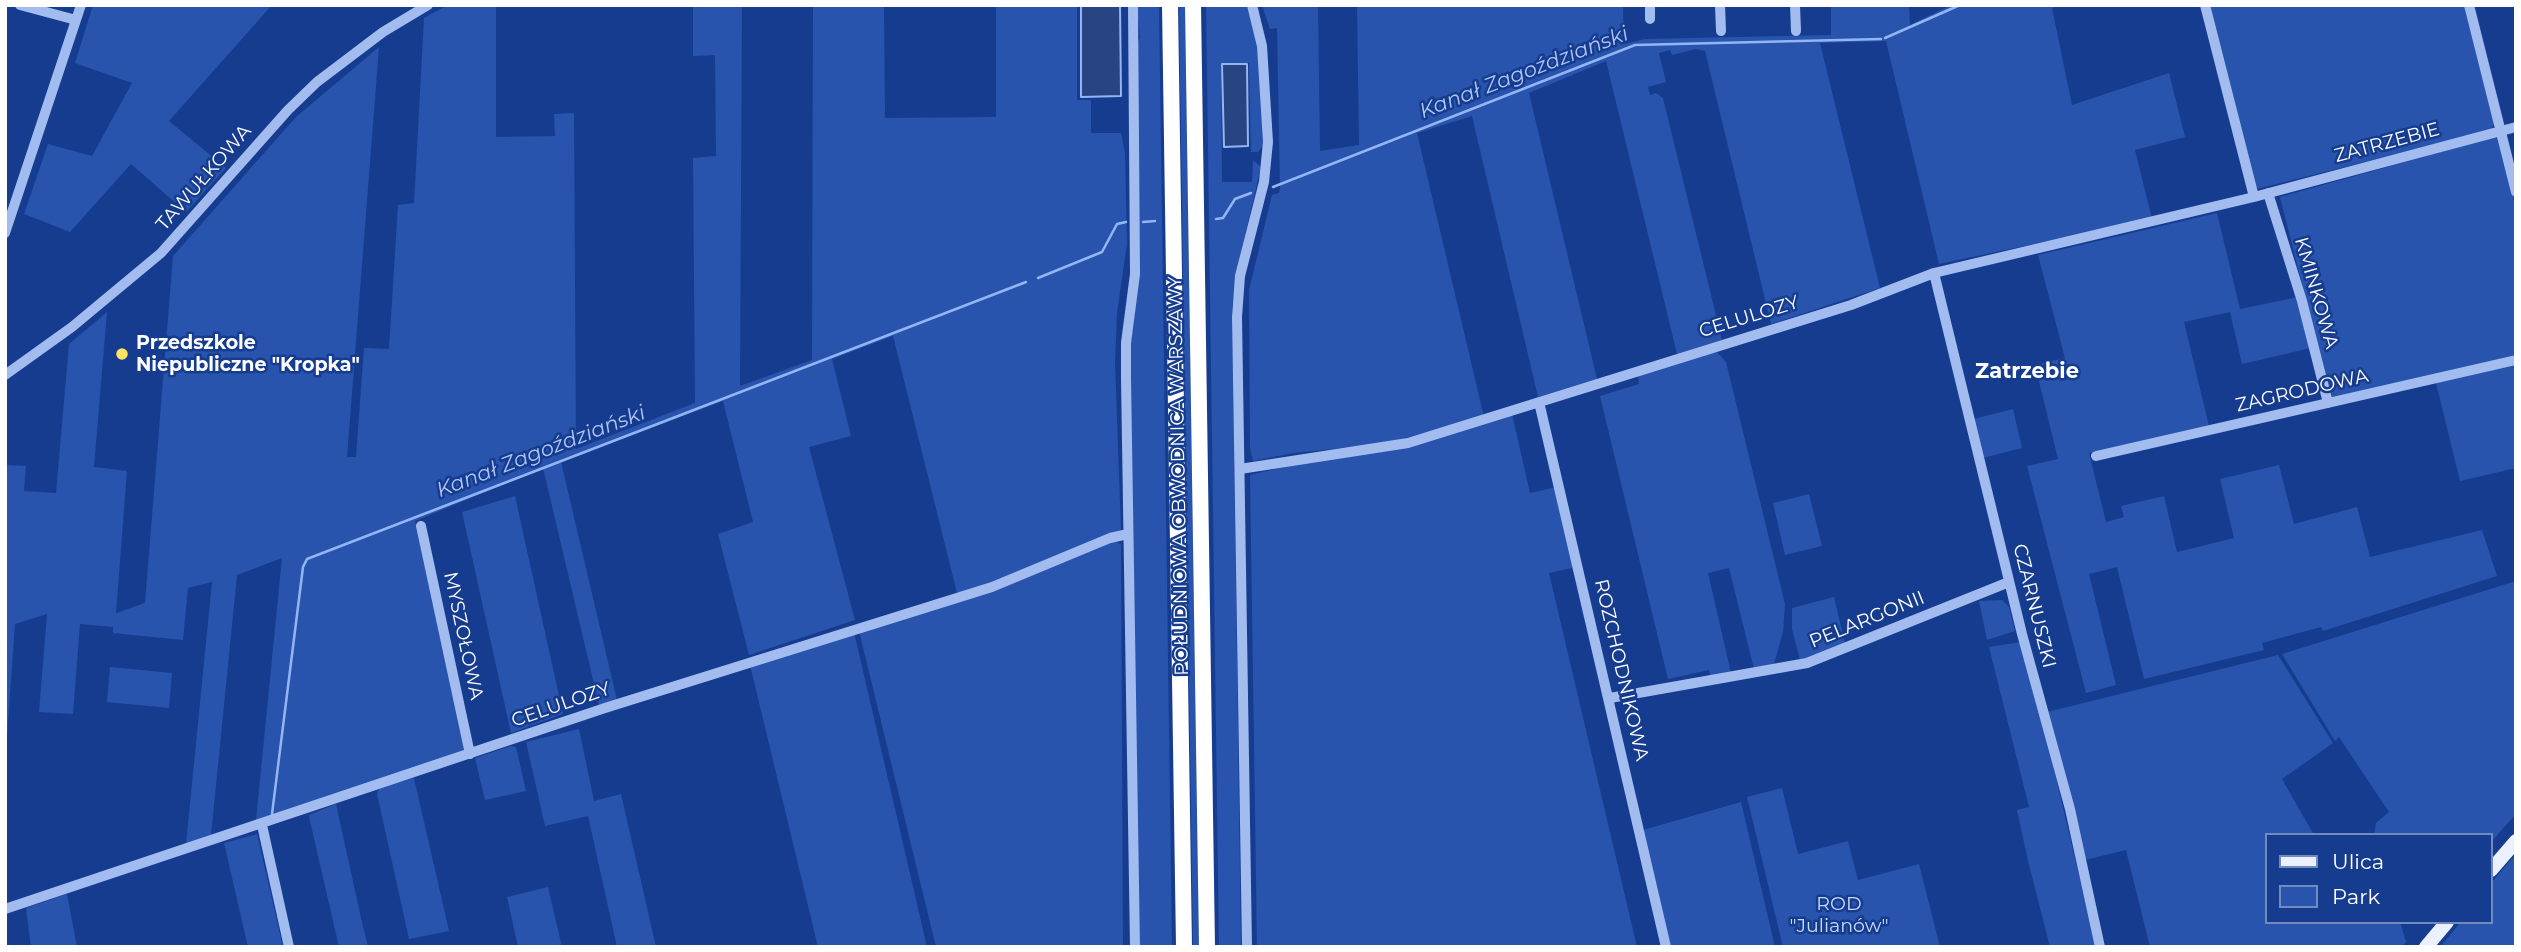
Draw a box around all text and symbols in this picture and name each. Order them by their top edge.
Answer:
water label: Kanał Zagoździański [1416,21,1632,125]
street label: ZATRZEBIE [2332,118,2442,168]
street label: TAWUŁKOWA [152,120,256,236]
street label: KMINKOWA [2289,234,2343,352]
street label: POŁUDNIOWA OBWODNICA WARSZAWY [1164,276,1194,676]
street label: CELULOZY [1696,291,1802,343]
place label: Przedszkole Niepubliczne "Kropka" [136,332,360,376]
marker: Przedszkole Niepubliczne "Kropka" [114,346,130,362]
district label: Zatrzebie [1975,359,2079,385]
street label: ZAGRODOWA [2233,365,2371,417]
water label: Kanał Zagoździański [433,400,649,504]
street label: CZARNUSZKI [2008,542,2060,670]
street label: MYSZOŁOWA [438,570,488,702]
street label: ROZCHODNIKOWA [1589,577,1653,763]
street label: PELARGONII [1806,587,1928,653]
street label: CELULOZY [508,677,614,733]
legend [2266,833,2493,924]
text: Ulica [2332,849,2384,874]
text: Park [2332,884,2380,909]
park label: ROD "Julianów" [1789,893,1889,937]

